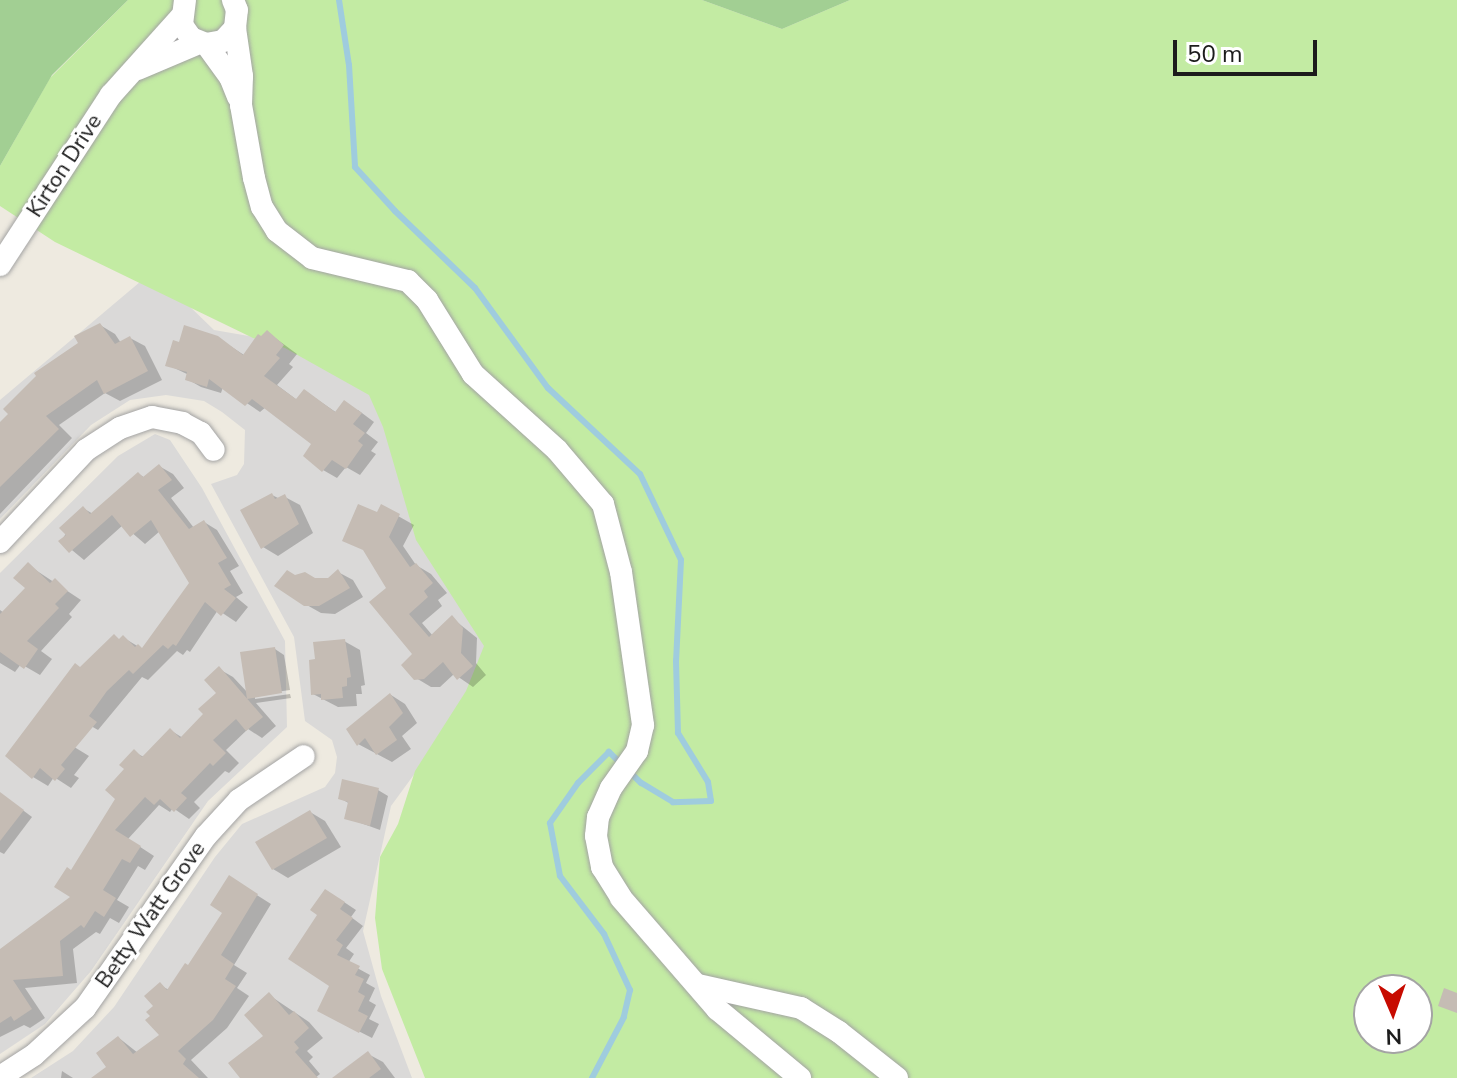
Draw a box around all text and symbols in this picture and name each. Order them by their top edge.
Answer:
scale bar [1177,24,1321,74]
text: 50 m [1187,38,1243,70]
street label: Kirton Drive [22,110,108,222]
street label: Betty Watt Grove [91,837,211,993]
north arrow [1353,974,1433,1054]
text: N [1385,1021,1403,1051]

